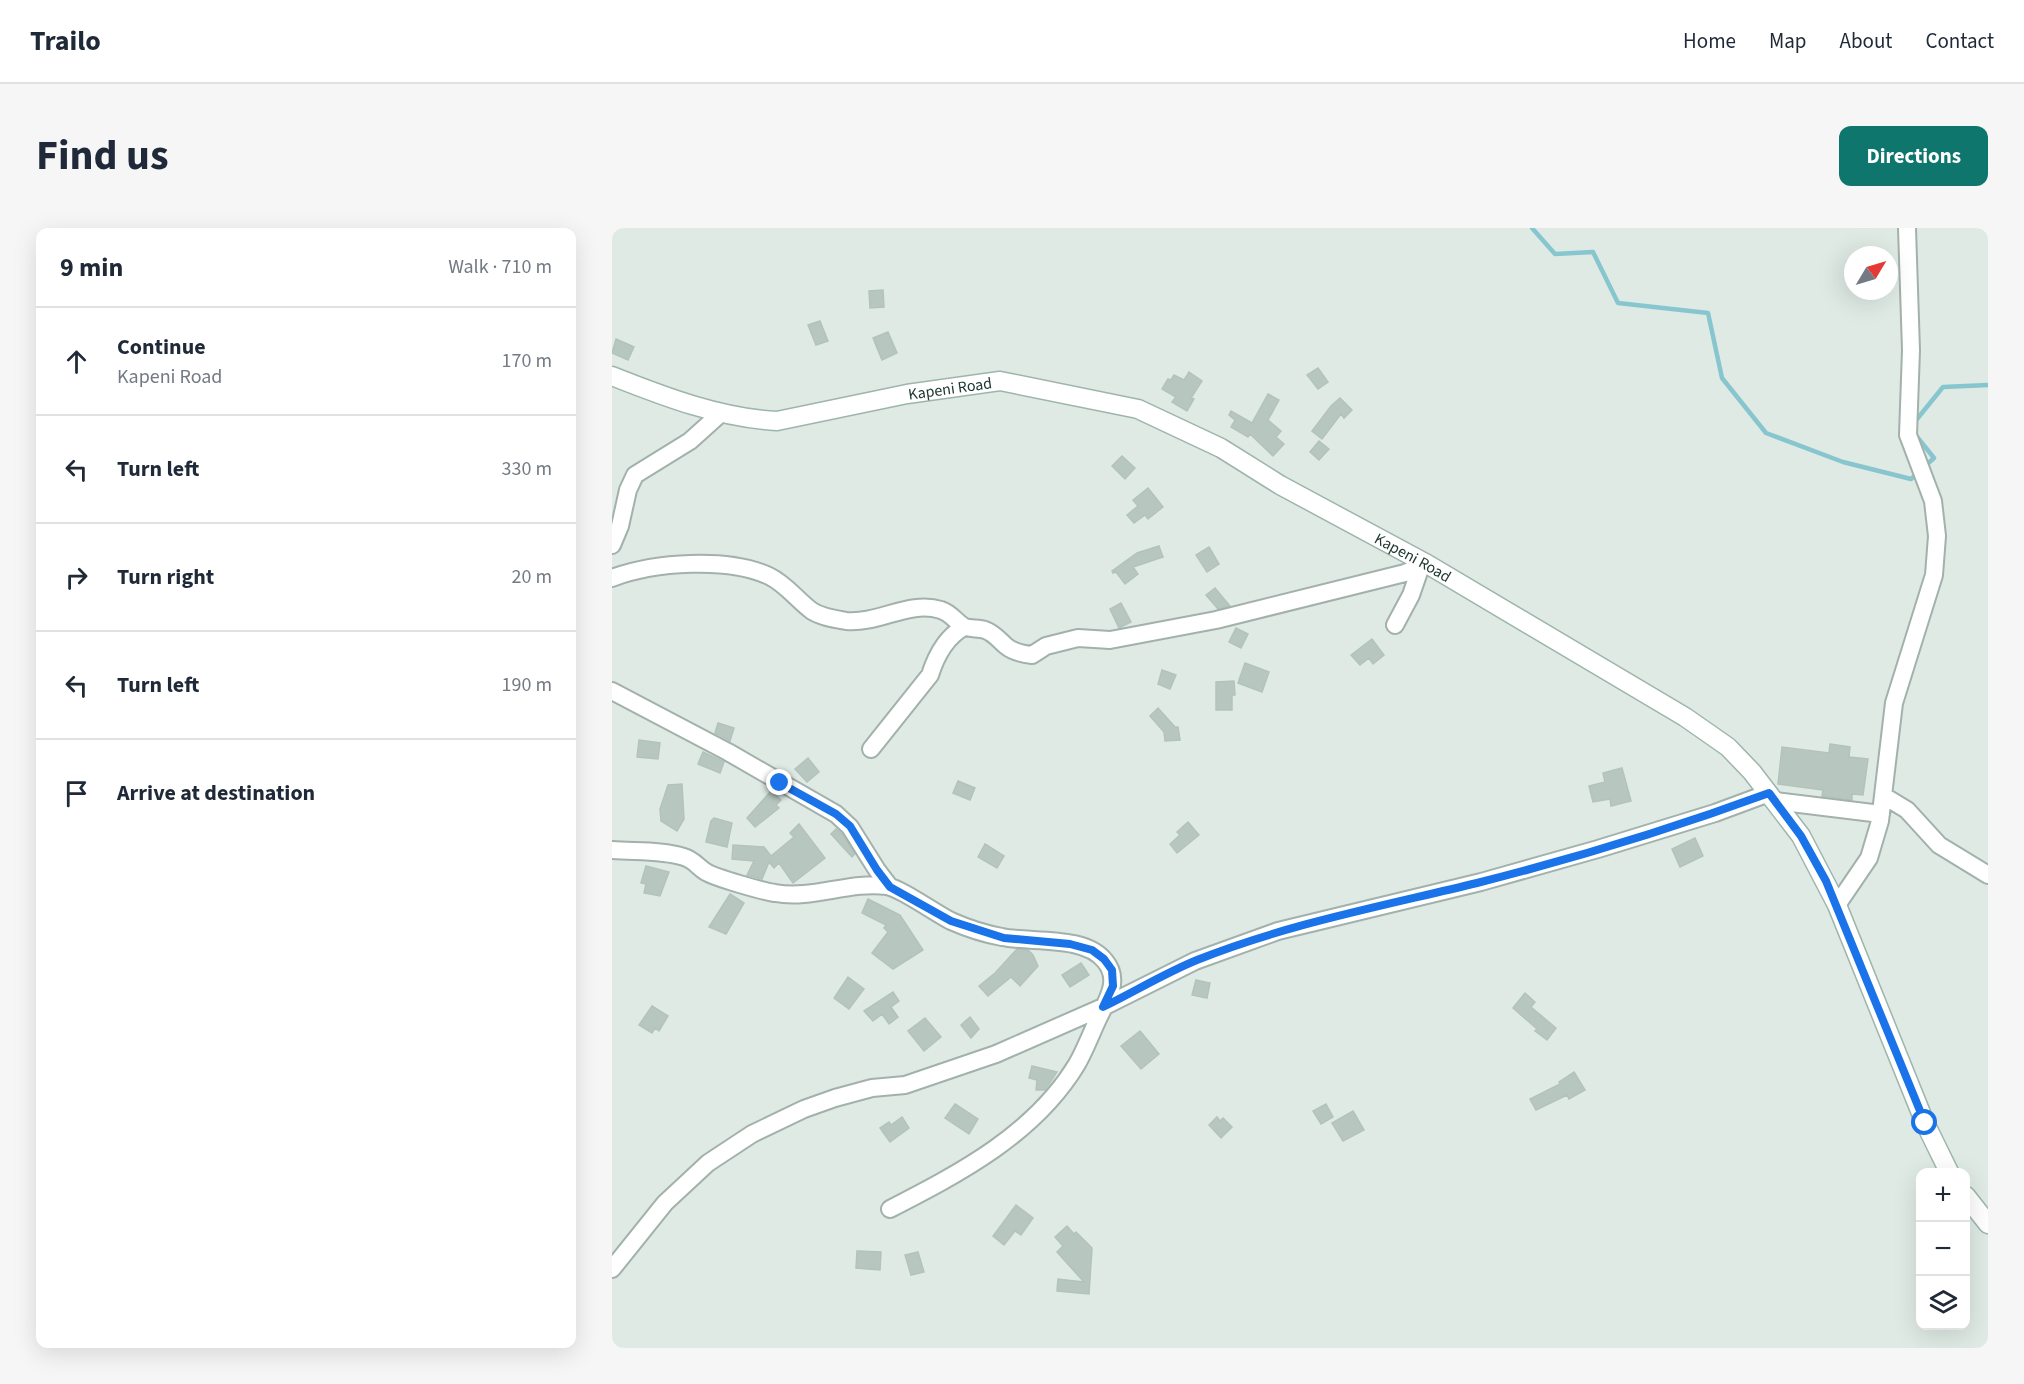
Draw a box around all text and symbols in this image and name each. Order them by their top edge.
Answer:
text: Trailo [30,21,101,61]
text: Home [1683,26,1736,56]
text: Map [1769,26,1807,56]
text: About [1840,26,1892,56]
text: Contact [1925,26,1994,56]
text: Find us [36,126,169,186]
button: Directions [1839,126,1988,186]
north arrow [1844,246,1898,300]
text: 9 min [60,249,123,286]
text: Walk · 710 m [448,253,552,281]
text: Continue [117,331,206,363]
icon: ahead [60,345,93,378]
text: 170 m [502,347,552,375]
text: Kapeni Road [117,363,222,391]
street label: Kapeni Road [907,372,993,406]
icon: left [60,453,93,486]
text: Turn left [117,453,199,485]
text: 330 m [502,455,552,483]
street label: Kapeni Road [1370,528,1455,588]
icon: right [60,561,93,594]
text: Turn right [117,561,214,593]
text: 20 m [512,563,552,591]
icon: left [60,669,93,702]
text: Turn left [117,669,199,701]
text: 190 m [502,671,552,699]
route end [766,769,792,795]
icon: arrive [60,777,93,810]
text: Arrive at destination [117,777,315,809]
route start [1911,1109,1937,1135]
map controls [1916,1168,1970,1330]
button: + [1916,1168,1970,1222]
button: − [1916,1222,1970,1276]
button: layers [1916,1276,1970,1330]

